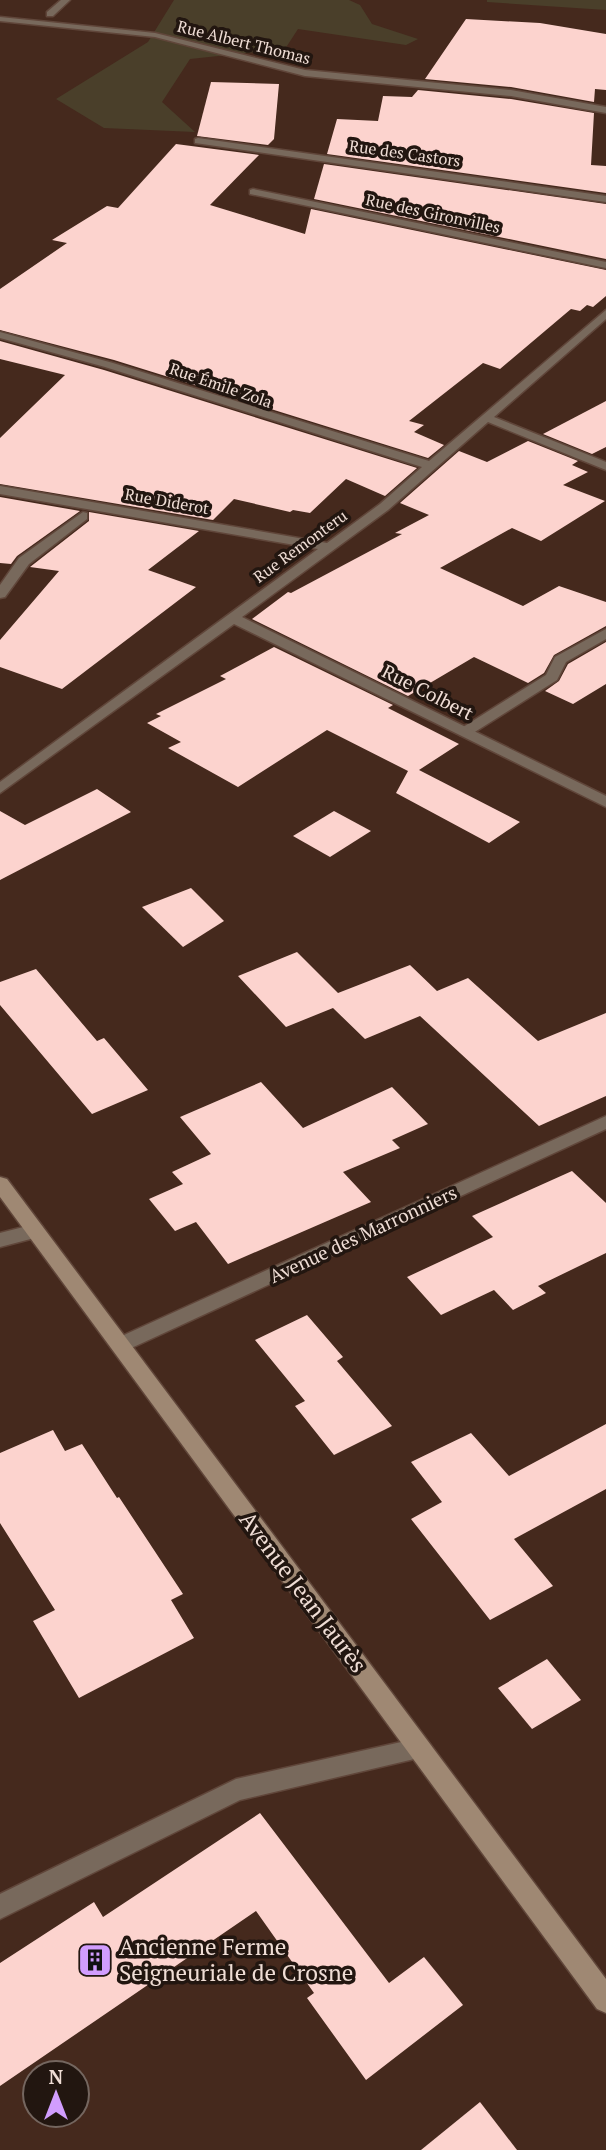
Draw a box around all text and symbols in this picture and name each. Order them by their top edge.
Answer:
street label: Rue Albert Thomas [175,15,313,69]
street label: Rue des Castors [348,134,462,172]
street label: Rue des Gironvilles [364,188,502,238]
street label: Rue Émile Zola [167,357,275,413]
street label: Rue Diderot [123,483,211,519]
street label: Rue Remonteru [249,505,351,587]
street label: Rue Colbert [378,658,478,725]
street label: Avenue des Marronniers [265,1179,461,1288]
street label: Avenue Jean Jaurès [233,1505,374,1679]
place label: Ancienne Ferme Seigneuriale de Crosne [119,1931,353,1988]
building icon: Ancienne Ferme Seigneuriale de Crosne [76,1941,114,1979]
north arrow [21,2059,91,2129]
text: N [49,2064,64,2089]

